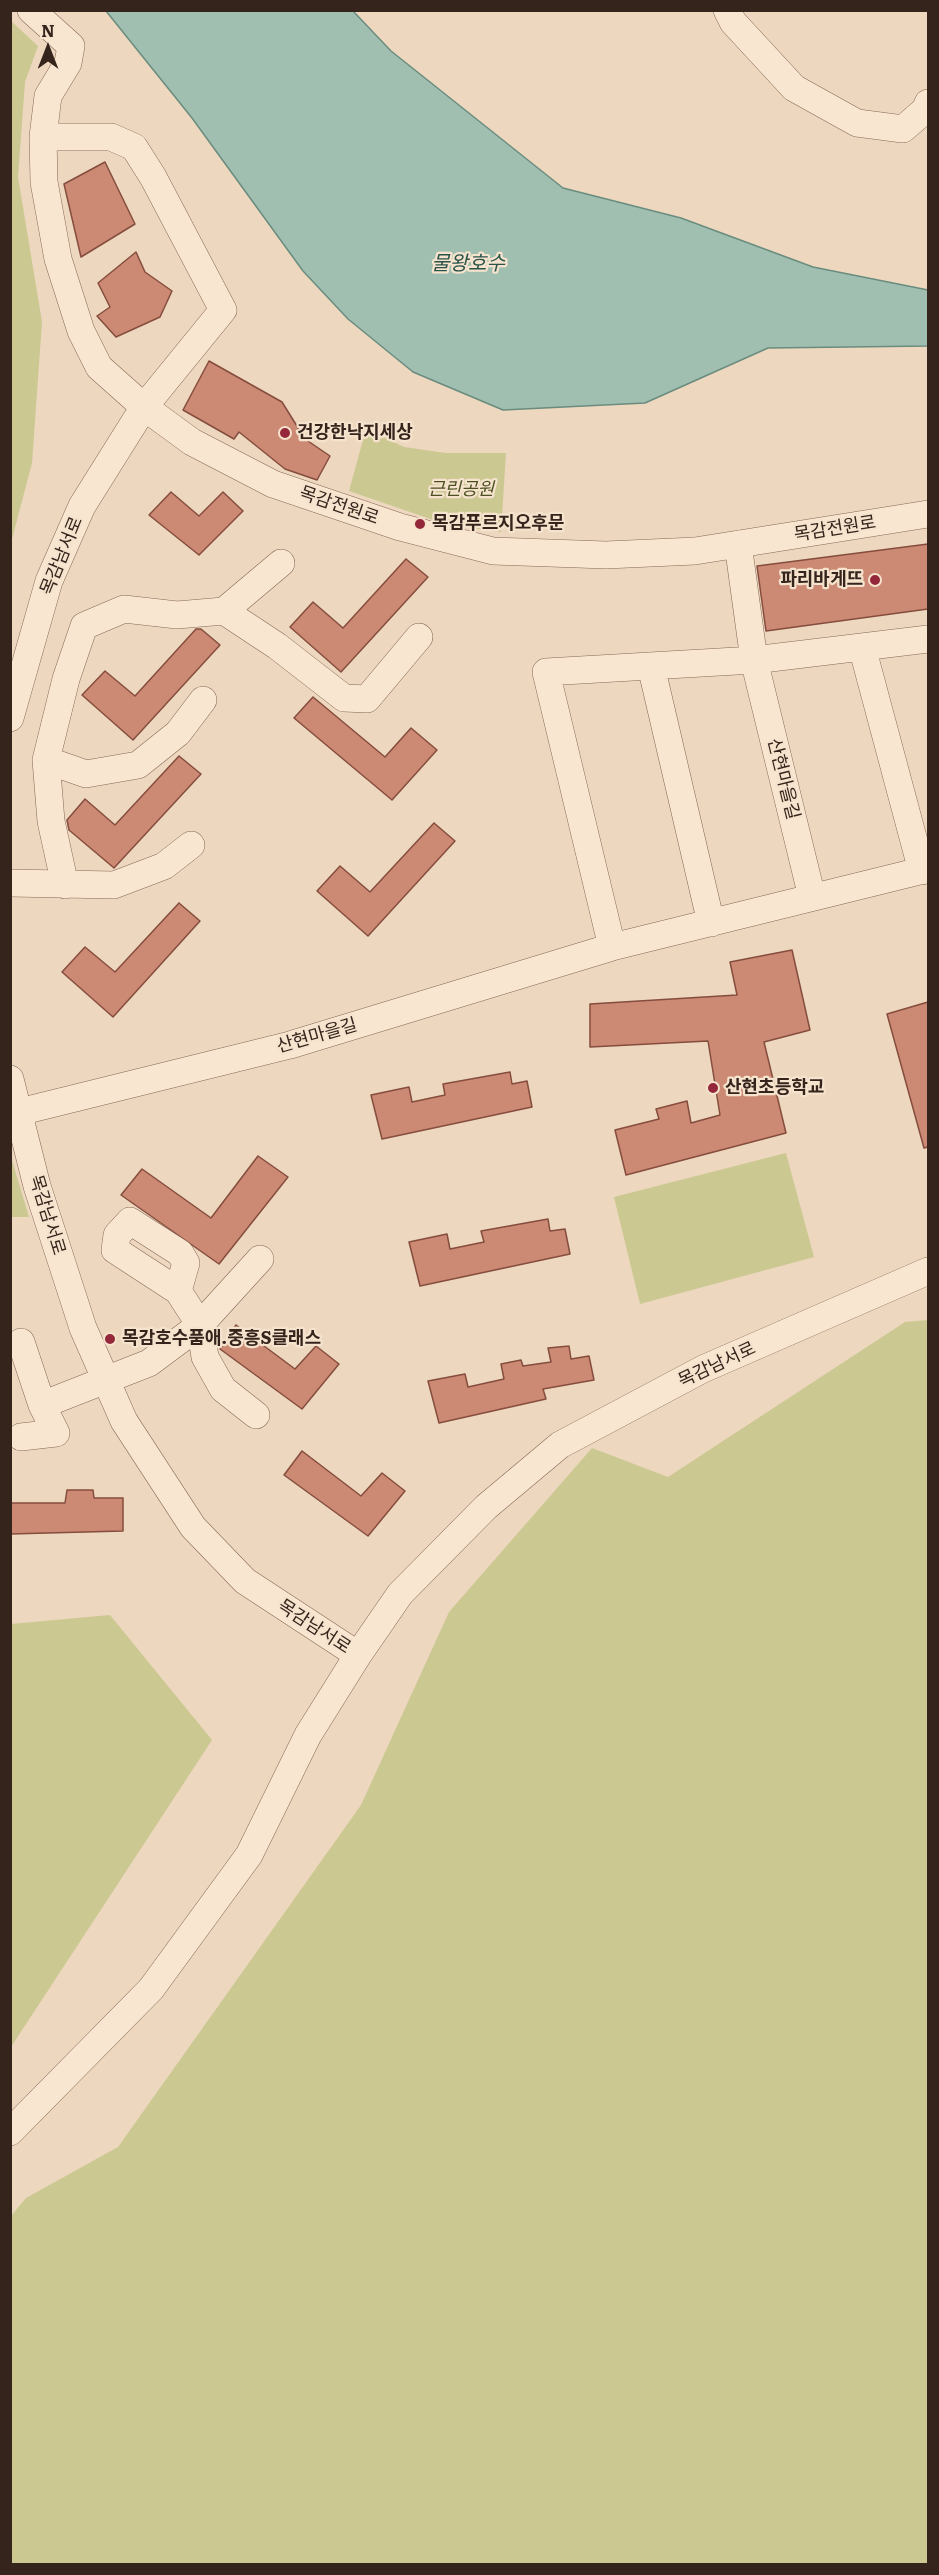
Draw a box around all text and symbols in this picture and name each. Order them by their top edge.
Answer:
north arrow [18,18,78,78]
text: N [41,18,55,42]
water label: 물왕호수 [431,252,505,276]
place label: 건강한낙지세상 [297,422,413,444]
marker: 건강한낙지세상 [278,426,292,440]
park label: 근린공원 [428,479,494,501]
street label: 목감전원로 [296,482,382,530]
street label: 목감전원로 [792,512,878,546]
place label: 목감푸르지오후문 [432,513,564,535]
street label: 목감남서로 [36,514,88,598]
marker: 목감푸르지오후문 [413,517,427,531]
place label: 파리바게뜨 [780,569,863,591]
marker: 파리바게뜨 [868,573,882,587]
street label: 산현마을길 [763,736,803,822]
street label: 산현마을길 [274,1014,360,1058]
place label: 산현초등학교 [725,1077,824,1099]
marker: 산현초등학교 [706,1081,720,1095]
street label: 목감남서로 [25,1172,69,1258]
place label: 목감호수품애.중흥S클래스 [122,1328,321,1350]
marker: 목감호수품애.중흥S클래스 [103,1332,117,1346]
street label: 목감남서로 [675,1338,759,1392]
street label: 목감남서로 [273,1595,355,1659]

